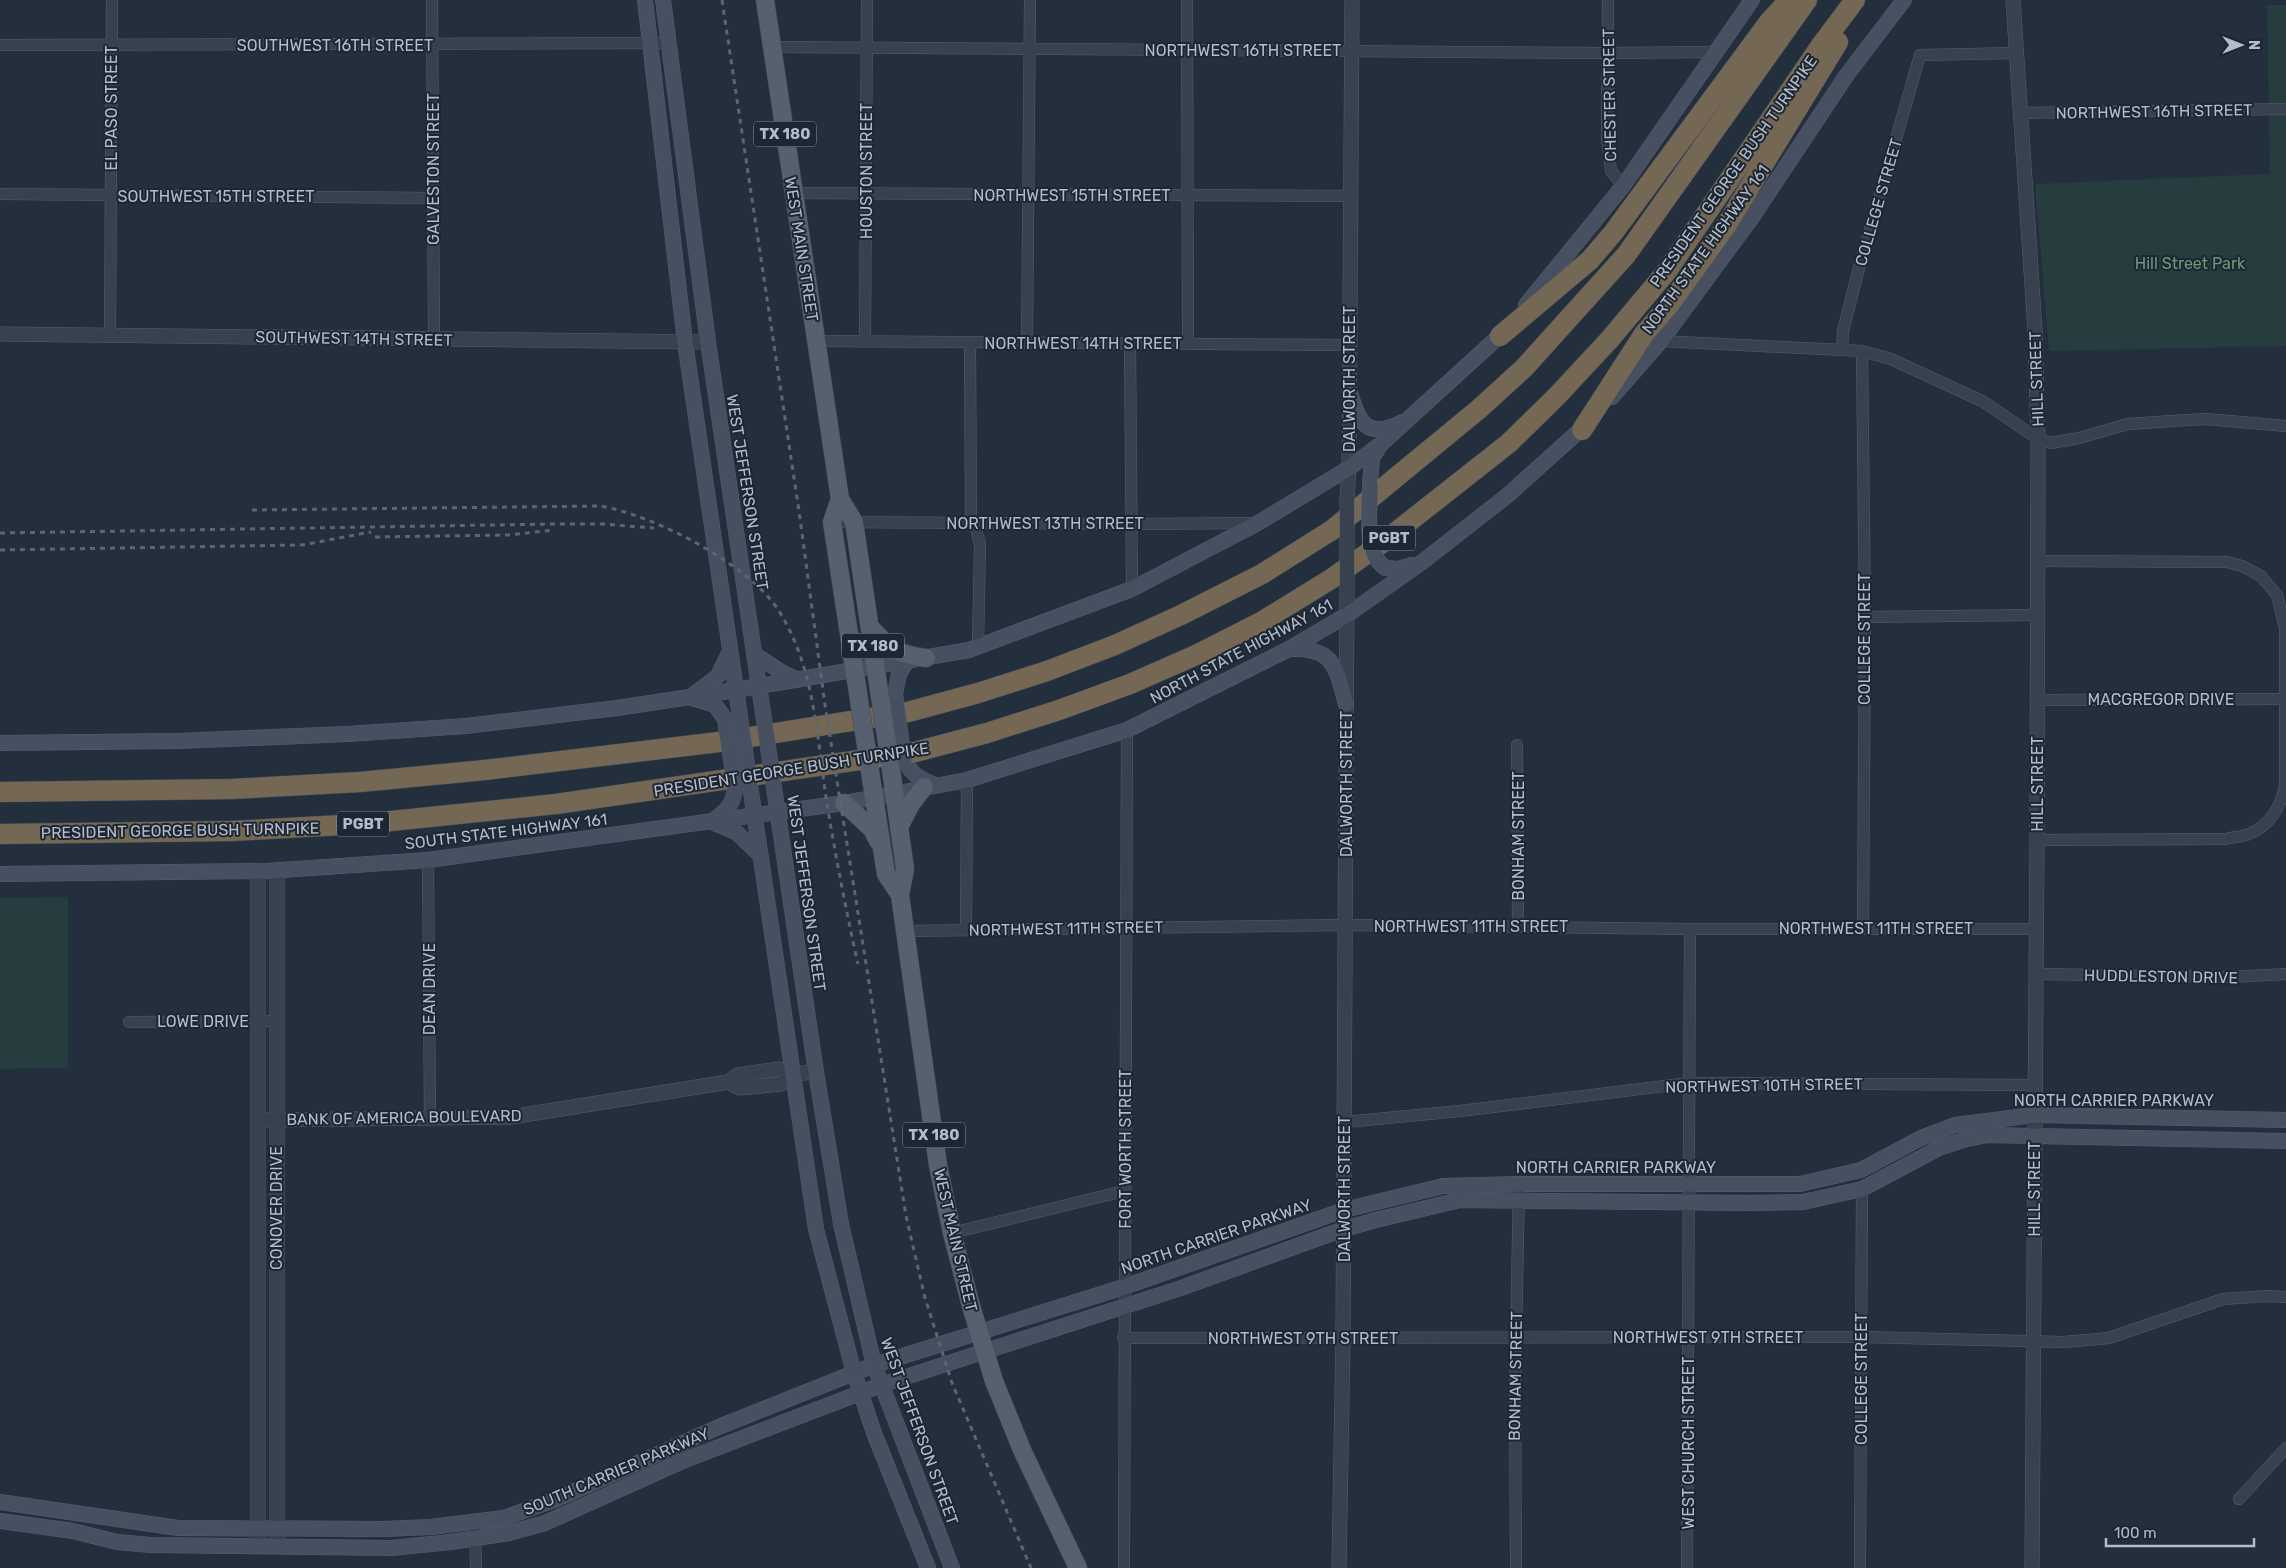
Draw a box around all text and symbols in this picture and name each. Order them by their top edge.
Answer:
north arrow [2216,20,2266,70]
street label: CHESTER STREET [1599,28,1620,162]
street label: SOUTHWEST 16TH STREET [237,36,433,55]
text: N [2245,40,2262,50]
street label: NORTHWEST 16TH STREET [1145,41,1341,60]
street label: EL PASO STREET [102,45,121,171]
street label: PRESIDENT GEORGE BUSH TURNPIKE [1646,52,1821,291]
street label: GALVESTON STREET [424,93,443,245]
street label: NORTHWEST 16TH STREET [2055,100,2253,123]
street label: HOUSTON STREET [857,103,876,239]
road number: TX 180 [754,122,816,146]
street label: COLLEGE STREET [1851,136,1906,268]
street label: NORTH STATE HIGHWAY 161 [1638,161,1773,337]
street label: WEST MAIN STREET [781,175,822,323]
street label: NORTHWEST 15TH STREET [973,186,1171,205]
street label: SOUTHWEST 15TH STREET [118,187,315,206]
park label: Hill Street Park [2135,254,2246,273]
street label: DALWORTH STREET [1340,306,1359,452]
street label: SOUTHWEST 14TH STREET [255,327,453,350]
street label: HILL STREET [2025,331,2048,427]
street label: NORTHWEST 14TH STREET [984,334,1182,353]
street label: WEST JEFFERSON STREET [723,393,772,591]
street label: NORTHWEST 13TH STREET [946,514,1144,533]
road number: PGBT [1363,526,1415,550]
street label: COLLEGE STREET [1855,573,1874,705]
street label: NORTH STATE HIGHWAY 161 [1147,595,1336,708]
road number: TX 180 [842,634,904,658]
street label: MACGREGOR DRIVE [2087,690,2235,709]
street label: DALWORTH STREET [1337,711,1356,857]
street label: HILL STREET [2028,736,2047,832]
street label: PRESIDENT GEORGE BUSH TURNPIKE [652,738,930,801]
street label: BONHAM STREET [1509,771,1528,901]
street label: WEST JEFFERSON STREET [783,794,830,992]
street label: SOUTH STATE HIGHWAY 161 [404,810,608,853]
road number: PGBT [337,812,389,836]
street label: PRESIDENT GEORGE BUSH TURNPIKE [41,819,319,842]
street label: NORTHWEST 11TH STREET [969,917,1163,940]
street label: NORTHWEST 11TH STREET [1374,917,1568,936]
street label: NORTHWEST 11TH STREET [1779,919,1973,938]
street label: DEAN DRIVE [420,943,439,1035]
street label: HUDDLESTON DRIVE [2084,966,2238,987]
street label: LOWE DRIVE [157,1012,249,1031]
street label: FORT WORTH STREET [1116,1069,1135,1229]
street label: NORTHWEST 10TH STREET [1665,1074,1863,1097]
street label: NORTH CARRIER PARKWAY [2014,1091,2214,1110]
street label: BANK OF AMERICA BOULEVARD [286,1106,522,1129]
street label: DALWORTH STREET [1335,1116,1354,1262]
road number: TX 180 [903,1122,965,1148]
street label: HILL STREET [2025,1141,2044,1237]
street label: CONOVER DRIVE [267,1146,286,1270]
street label: NORTH CARRIER PARKWAY [1516,1158,1716,1177]
street label: WEST MAIN STREET [930,1167,981,1313]
street label: NORTH CARRIER PARKWAY [1118,1195,1314,1278]
street label: BONHAM STREET [1505,1311,1526,1441]
street label: COLLEGE STREET [1852,1313,1871,1445]
street label: NORTHWEST 9TH STREET [1613,1328,1803,1347]
street label: NORTHWEST 9TH STREET [1208,1329,1398,1348]
street label: WEST JEFFERSON STREET [877,1335,962,1527]
street label: WEST CHURCH STREET [1679,1356,1698,1530]
street label: SOUTH CARRIER PARKWAY [520,1424,712,1519]
scale bar [2106,1516,2254,1548]
text: 100 m [2114,1524,2156,1542]

